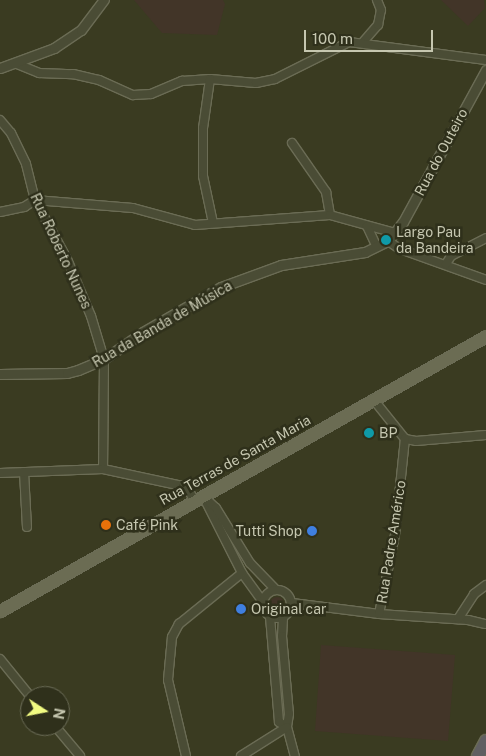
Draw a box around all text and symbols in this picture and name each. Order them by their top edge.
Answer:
scale bar [306,20,435,52]
text: 100 m [312,30,353,47]
street label: Rua do Outeiro [411,105,471,199]
street label: Rua Roberto Nunes [27,190,95,312]
place label: Largo Pau da Bandeira [396,224,474,256]
marker: Largo Pau da Bandeira [380,234,392,246]
street label: Rua da Banda de Música [89,277,235,371]
street label: Rua Terras de Santa Maria [156,411,314,509]
place label: BP [379,425,397,441]
marker: BP [363,427,375,439]
street label: Rua Padre Américo [373,479,409,605]
place label: Café Pink [116,517,178,533]
marker: Café Pink [100,519,112,531]
place label: Tutti Shop [236,523,302,539]
marker: Tutti Shop [306,525,318,537]
place label: Original car [251,601,327,617]
marker: Original car [235,603,247,615]
north arrow [20,686,70,736]
text: N [50,707,68,721]

